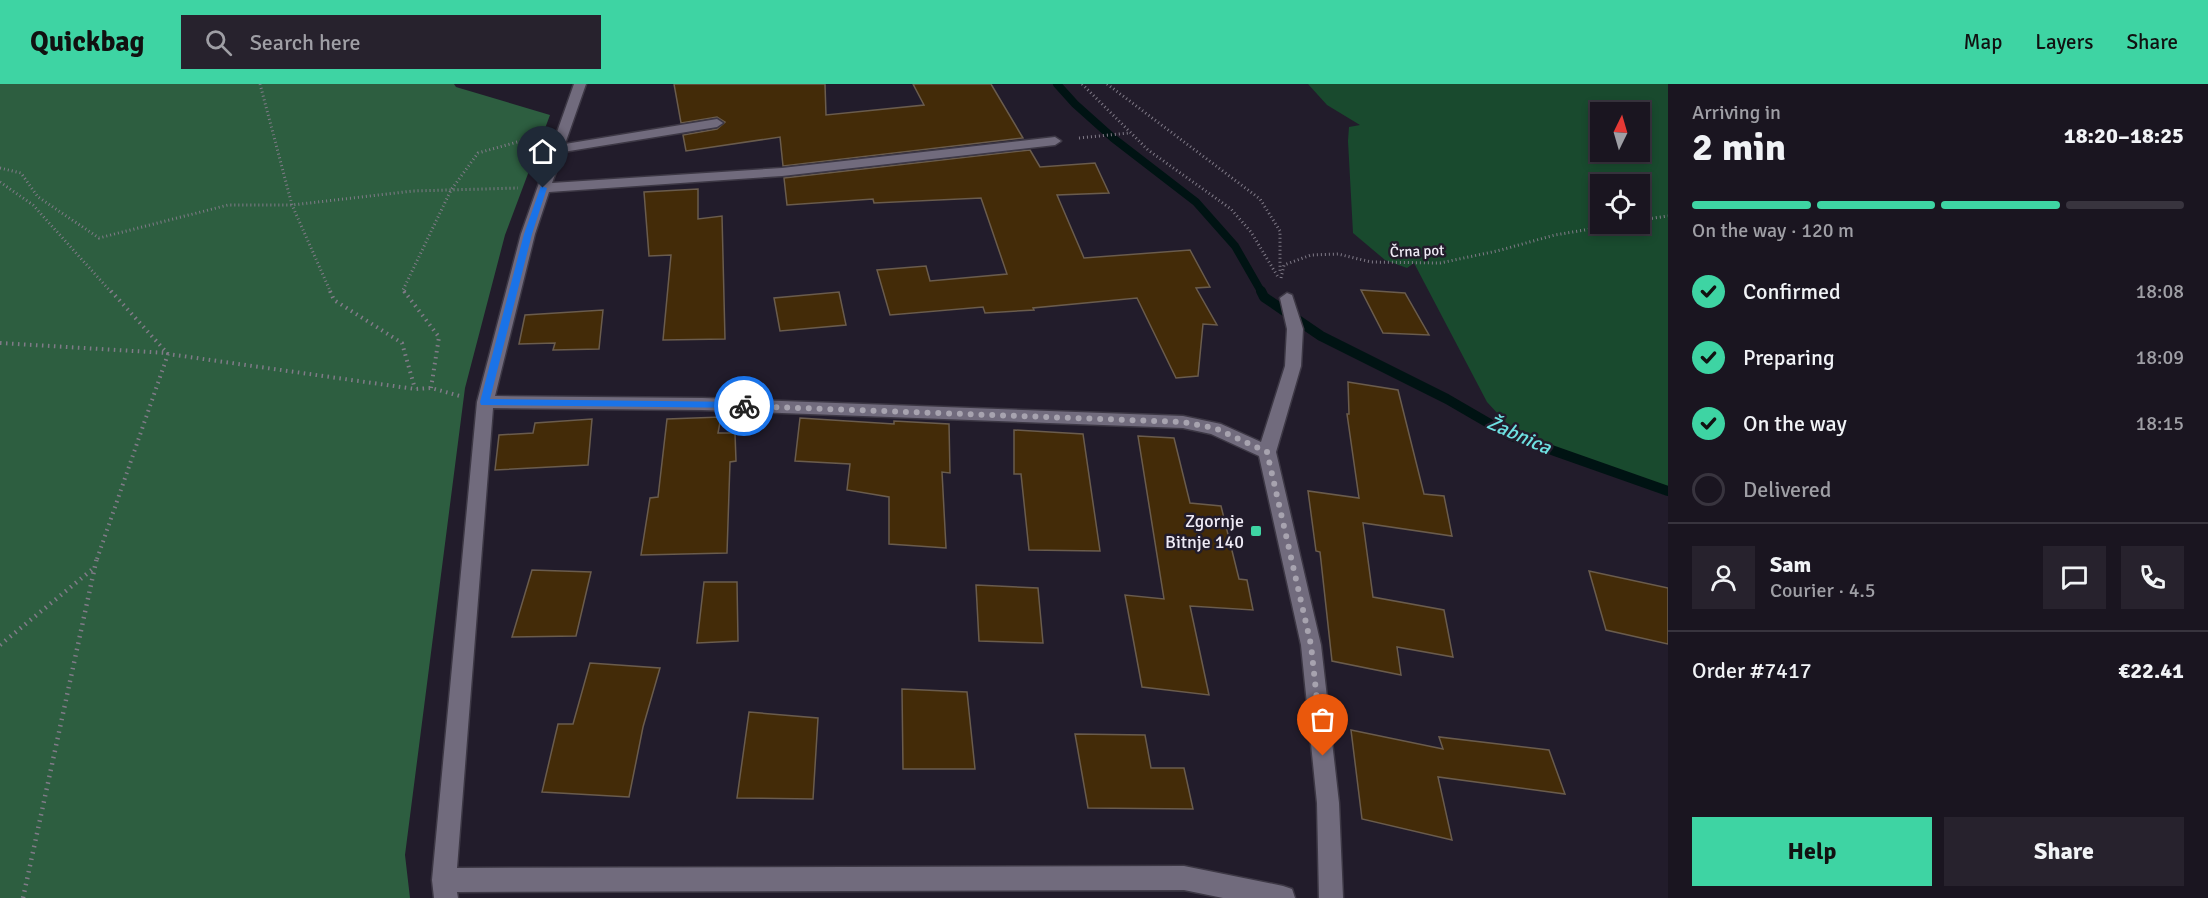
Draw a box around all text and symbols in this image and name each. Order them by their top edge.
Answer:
search box [181,15,601,69]
text: Quickbag [30,25,145,59]
icon: search [202,26,235,59]
text: Search here [250,29,361,56]
text: Map [1964,29,2002,55]
text: Layers [2035,29,2093,55]
text: Share [2126,29,2178,55]
text: Arriving in [1692,100,1781,125]
north arrow [1590,102,1650,162]
map controls [1590,102,1650,234]
text: 18:20–18:25 [2064,122,2184,149]
text: 2 min [1692,123,1786,171]
pin [517,126,568,188]
icon: home [526,135,559,168]
button: locate [1590,174,1650,234]
text: On the way · 120 m [1692,218,1854,243]
street label: Črna pot [1389,240,1445,261]
icon: check [1692,275,1725,308]
text: Confirmed [1743,278,1841,305]
text: 18:08 [2135,279,2184,304]
icon: check [1692,341,1725,374]
text: Preparing [1743,344,1835,371]
text: 18:09 [2135,345,2184,370]
courier [714,376,774,436]
icon: bike [728,390,761,423]
icon: check [1692,407,1725,440]
water label: Žabnica [1483,410,1556,460]
text: On the way [1743,410,1847,437]
text: 18:15 [2135,411,2184,436]
text: Delivered [1743,476,1831,503]
place label: Zgornje Bitnje 140 [1165,510,1244,553]
marker: Zgornje Bitnje 140 [1249,524,1263,538]
button: person [1692,546,1755,609]
button: chat [2043,546,2106,609]
button: phone [2121,546,2184,609]
text: Sam [1770,551,1811,578]
text: Courier · 4.5 [1770,578,1876,603]
text: Order #7417 [1692,657,1812,684]
text: €22.41 [2118,657,2184,684]
pin [1297,694,1348,756]
icon: bag [1306,703,1339,736]
button: Help [1692,817,1932,886]
button: Share [1944,817,2184,886]

